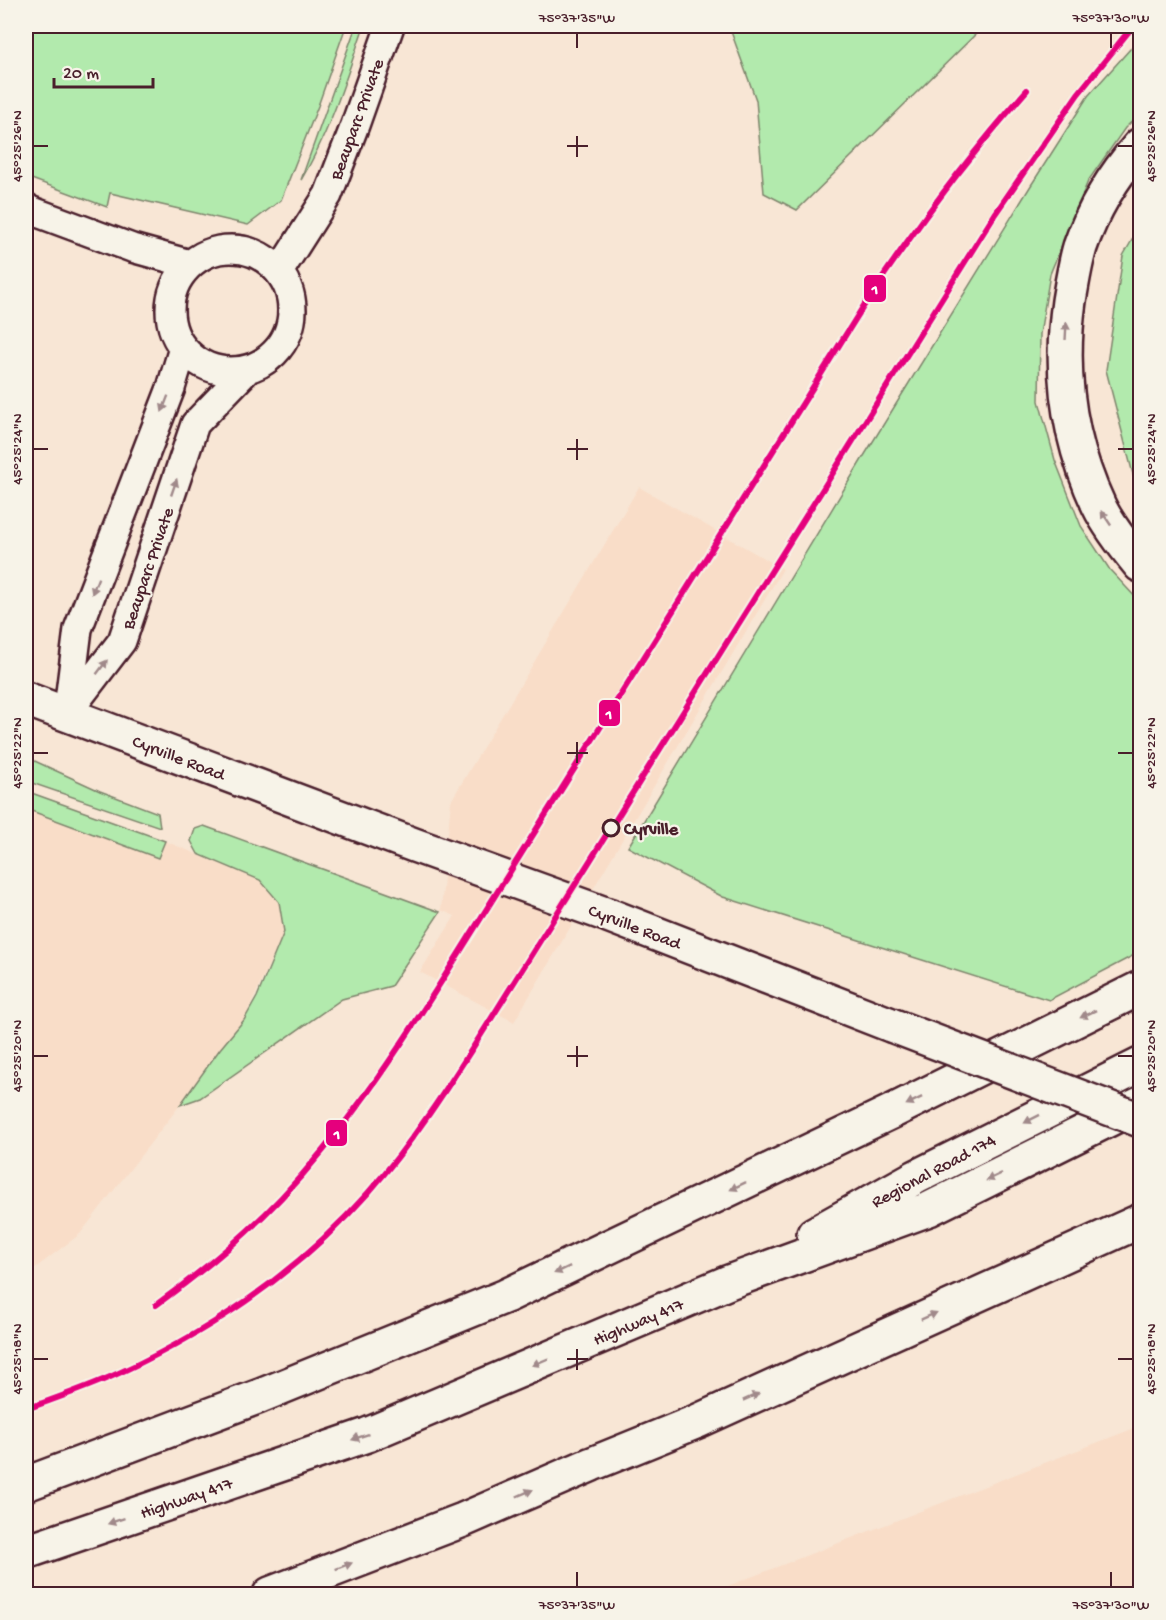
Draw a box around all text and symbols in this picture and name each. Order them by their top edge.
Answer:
text: 75°37'35"W [538,10,615,28]
text: 75°37'30"W [1071,10,1150,28]
scale bar [54,51,153,89]
street label: Beauparc Private [326,56,390,184]
text: 20 m [63,64,99,85]
text: 45°25'26"N [9,110,27,182]
text: 45°25'26"N [1143,110,1161,182]
line badge: 1 [863,274,887,303]
text: 1 [871,282,878,301]
one-way arrow [1061,321,1070,340]
one-way arrow [160,395,170,413]
text: 45°25'24"N [9,413,27,485]
text: 45°25'24"N [1143,413,1161,485]
one-way arrow [169,478,179,496]
street label: Beauparc Private [118,505,180,633]
one-way arrow [1101,510,1112,526]
one-way arrow [90,577,100,595]
one-way arrow [96,659,108,674]
line badge: 1 [598,699,621,727]
text: 1 [605,707,612,726]
text: 45°25'22"N [9,717,27,789]
text: 45°25'22"N [1143,717,1161,789]
street label: Cyrville Road [129,732,229,787]
marker: Cyrville [602,819,620,837]
place label: Cyrville [623,820,679,841]
street label: Cyrville Road [585,901,685,956]
one-way arrow [1080,1009,1097,1019]
text: 45°25'20"N [9,1019,27,1092]
text: 45°25'20"N [1143,1019,1161,1092]
one-way arrow [905,1096,922,1106]
one-way arrow [1023,1114,1040,1124]
line badge: 1 [325,1119,348,1147]
text: 1 [333,1127,340,1146]
street label: Regional Road 174 [868,1130,1000,1214]
one-way arrow [986,1172,1003,1182]
one-way arrow [730,1182,747,1191]
one-way arrow [554,1265,571,1274]
street label: Highway 417 [591,1295,688,1352]
one-way arrow [920,1311,938,1320]
text: 45°25'18"N [9,1323,27,1395]
text: 45°25'18"N [1143,1323,1161,1395]
one-way arrow [530,1357,548,1367]
one-way arrow [743,1392,760,1401]
one-way arrow [351,1433,369,1443]
street label: Highway 417 [138,1474,236,1525]
one-way arrow [516,1488,534,1498]
one-way arrow [107,1517,125,1526]
one-way arrow [335,1561,353,1570]
text: 75°37'35"W [538,1597,615,1615]
text: 75°37'30"W [1071,1597,1150,1615]

